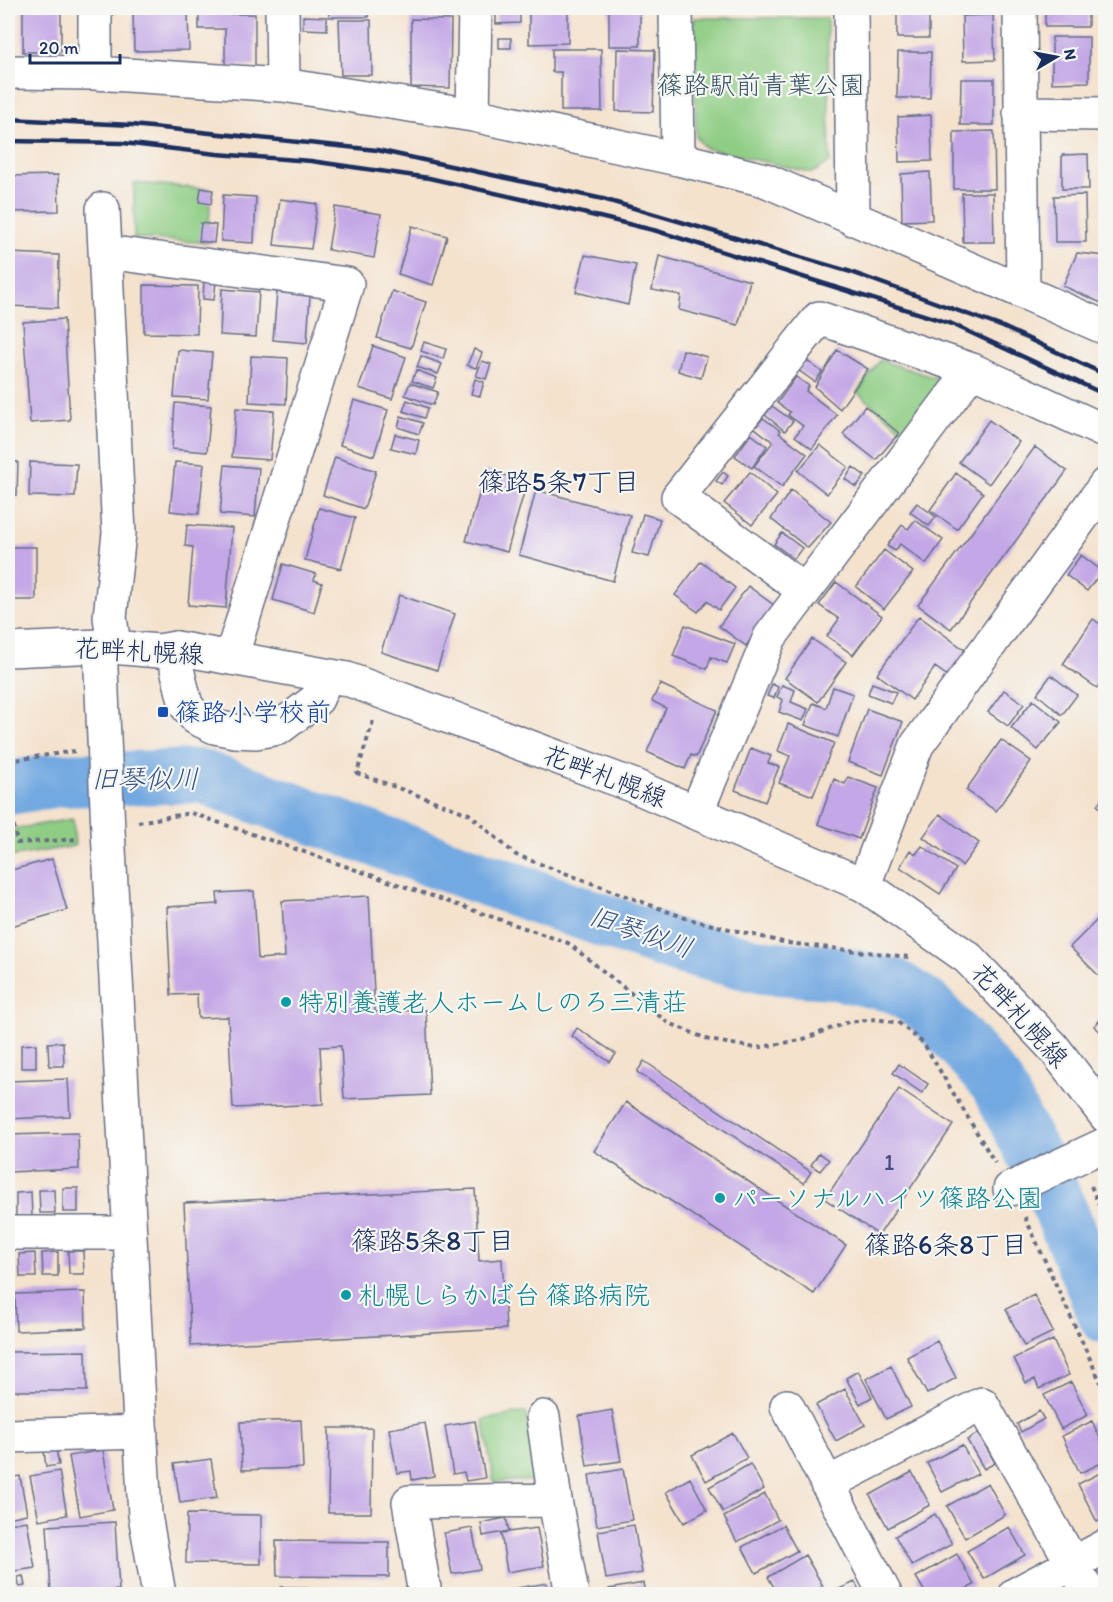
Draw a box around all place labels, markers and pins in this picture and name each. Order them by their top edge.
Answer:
place label: 篠路小学校前 [175,696,331,728]
marker: 篠路小学校前 [156,705,170,719]
place label: 特別養護老人ホームしのろ三清荘 [298,986,687,1018]
marker: 特別養護老人ホームしのろ三清荘 [279,995,293,1009]
place label: パーソナルハイツ篠路公園 [732,1182,1042,1214]
marker: パーソナルハイツ篠路公園 [713,1191,727,1205]
place label: 札幌しらかば台 篠路病院 [358,1279,650,1311]
marker: 札幌しらかば台 篠路病院 [339,1288,353,1302]

